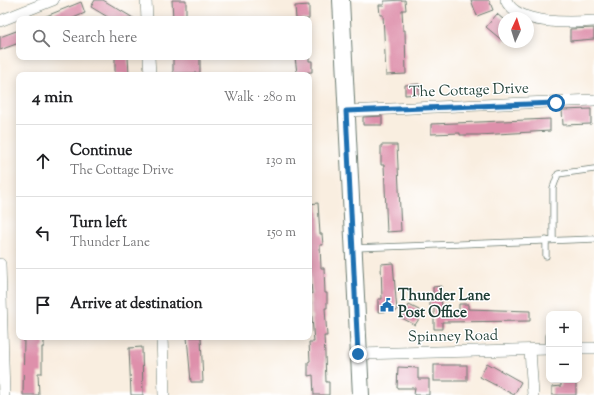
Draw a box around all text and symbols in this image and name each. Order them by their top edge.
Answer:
north arrow [498,12,534,48]
search box [16,16,312,60]
icon: search [30,27,52,49]
text: Search here [62,28,137,49]
street label: The Cottage Drive [409,78,529,104]
text: 4 min [32,86,73,110]
text: Walk · 280 m [224,89,296,107]
route start [547,94,565,112]
text: Continue [70,141,132,162]
icon: ahead [32,150,54,172]
text: 130 m [266,152,296,170]
text: The Cottage Drive [70,162,174,180]
text: Turn left [70,213,127,234]
icon: left [32,222,54,244]
text: 150 m [267,224,296,242]
text: Thunder Lane [70,234,150,252]
place label: Thunder Lane Post Office [398,286,490,324]
icon: arrive [32,294,54,316]
text: Arrive at destination [70,294,203,315]
public building icon: Thunder Lane Post Office [379,297,395,313]
map controls [546,311,582,383]
button: + [546,311,582,347]
street label: Spinney Road [408,326,499,348]
route end [349,345,367,363]
button: − [546,347,582,383]

